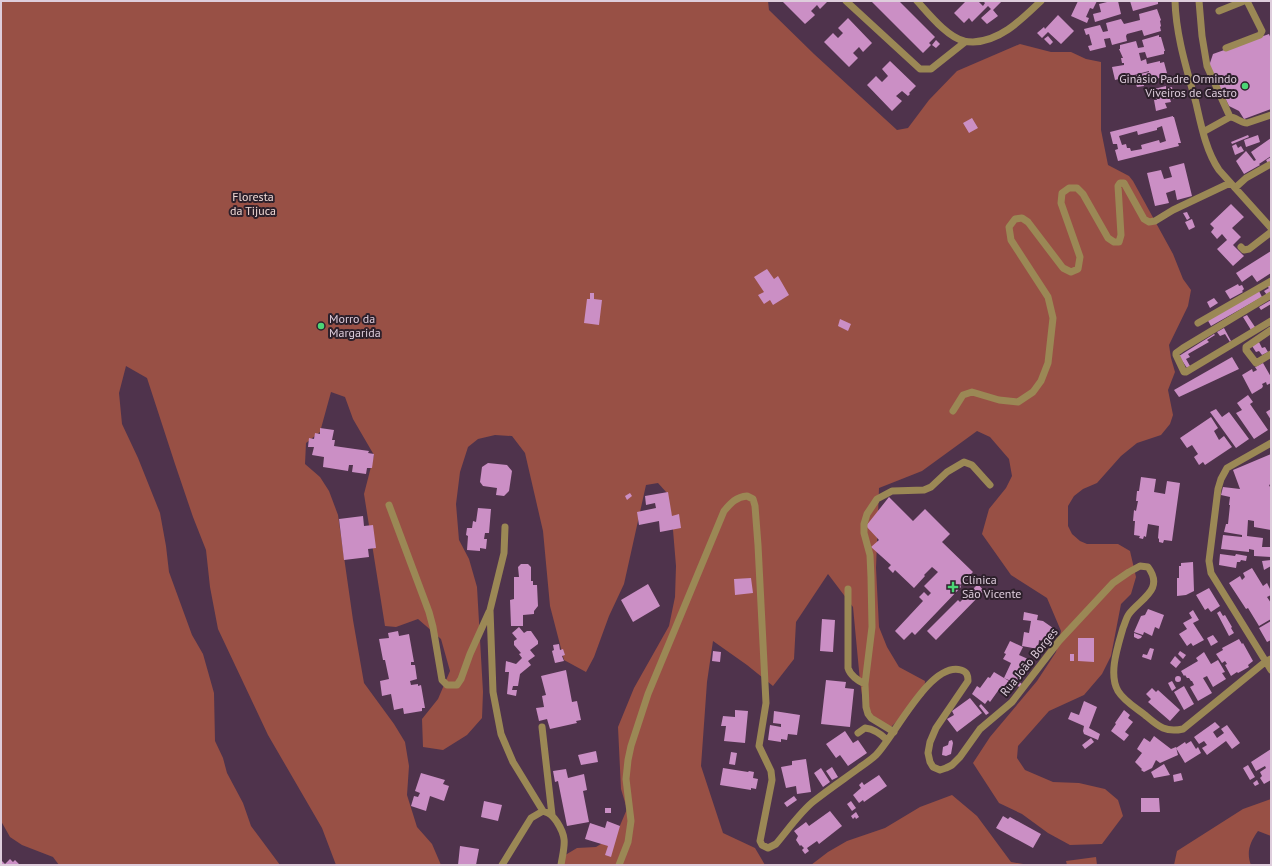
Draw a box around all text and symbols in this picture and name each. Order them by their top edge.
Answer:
place label: Ginásio Padre Ormindo Viveiros de Castro [1119,71,1237,100]
marker: Ginásio Padre Ormindo Viveiros de Castro [1240,81,1250,91]
park label: Floresta da Tijuca [230,189,276,218]
place label: Morro da Margarida [329,311,381,340]
marker: Morro da Margarida [316,321,326,331]
place label: Clínica São Vicente [962,572,1021,601]
marker: Clínica São Vicente [947,581,959,593]
street label: Rua João Borges [997,625,1061,699]

